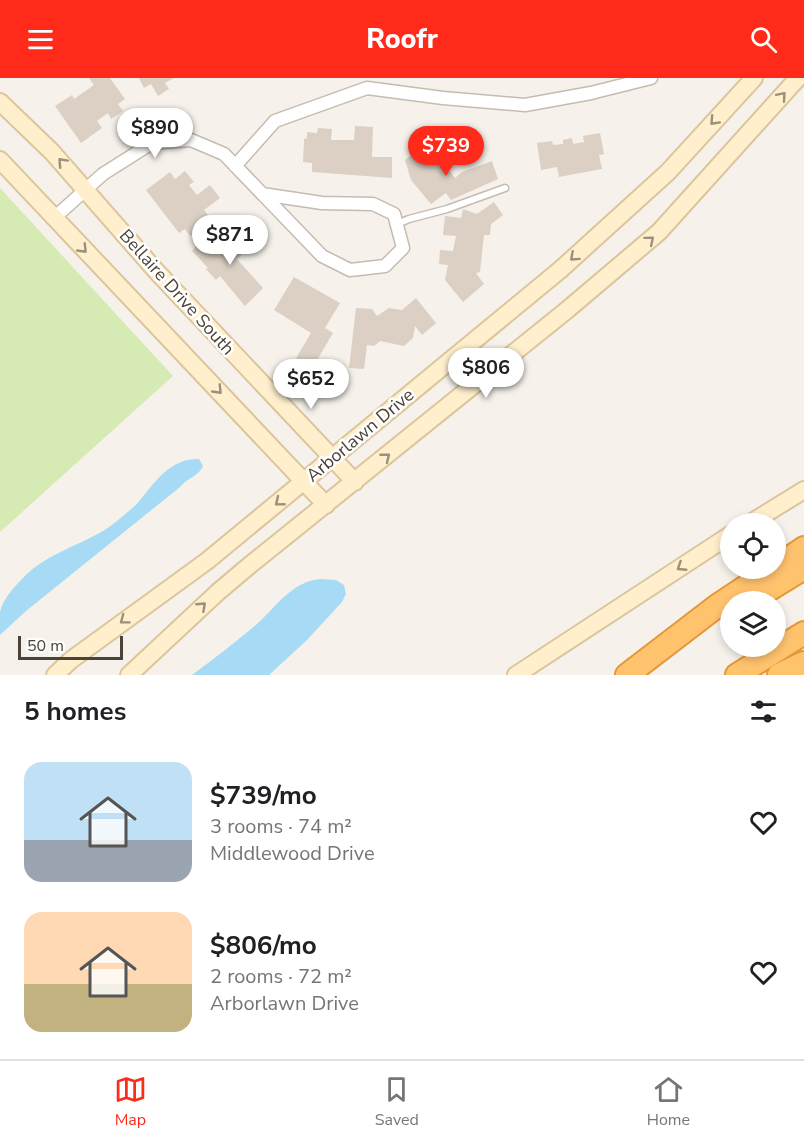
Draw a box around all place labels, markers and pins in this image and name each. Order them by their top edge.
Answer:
pin: $890 [119,108,191,159]
pin: $739 [410,126,482,177]
pin: $871 [194,215,266,266]
pin: $806 [450,348,522,399]
pin: $652 [275,359,347,410]

